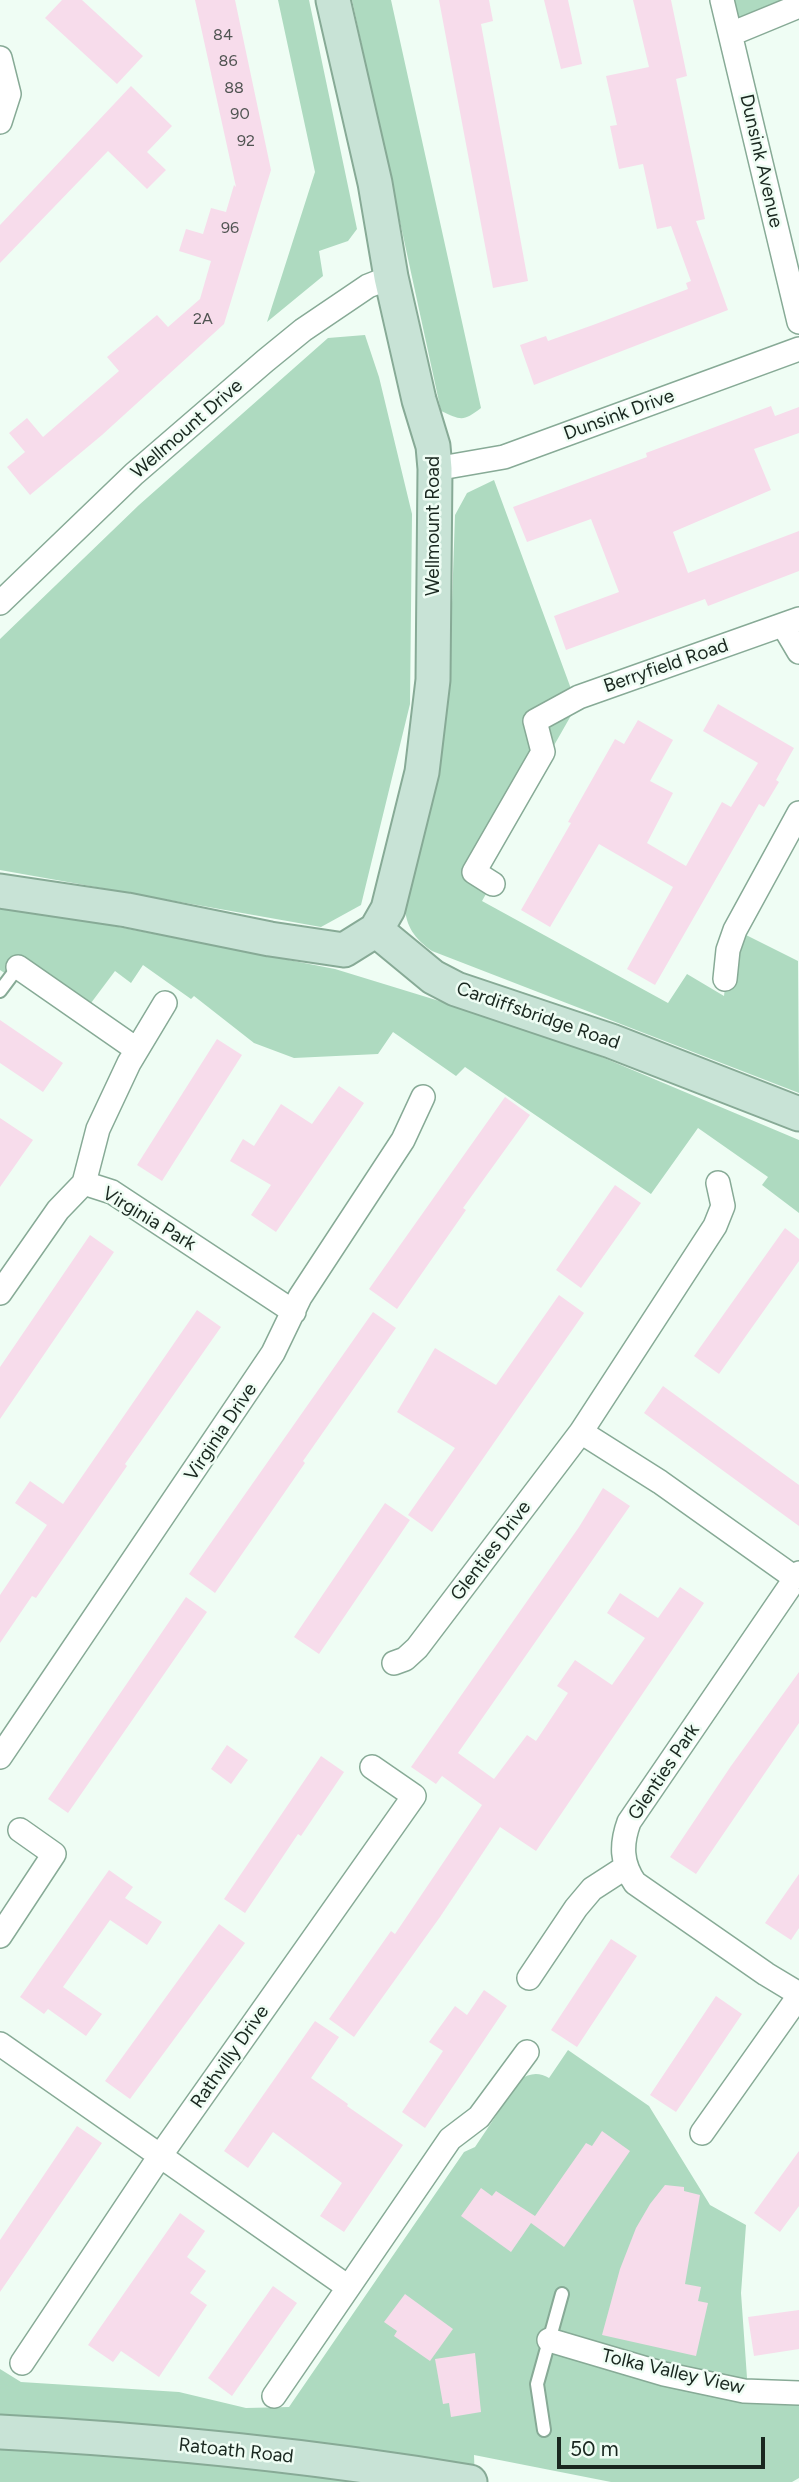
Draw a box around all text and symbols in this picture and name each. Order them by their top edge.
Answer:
house number: 84 [213,25,233,45]
house number: 86 [219,51,237,71]
house number: 88 [224,78,244,98]
street label: Dunsink Avenue [735,92,787,230]
house number: 90 [230,104,250,124]
house number: 92 [237,131,255,151]
house number: 96 [221,218,239,238]
house number: 2A [193,309,213,329]
street label: Wellmount Drive [127,374,247,484]
street label: Dunsink Drive [561,384,677,446]
street label: Wellmount Road [422,456,444,596]
street label: Berryfield Road [601,634,731,698]
street label: Cardiffsbridge Road [453,977,623,1055]
street label: Virginia Park [98,1182,200,1256]
street label: Virginia Drive [180,1379,262,1485]
street label: Glenties Drive [446,1497,536,1605]
street label: Glenties Park [623,1720,705,1824]
street label: Rathvilly Drive [186,2001,274,2113]
street label: Tolka Valley View [599,2344,747,2400]
scale bar [561,2422,769,2466]
street label: Ratoath Road [177,2434,295,2468]
text: 50 m [570,2436,619,2461]

